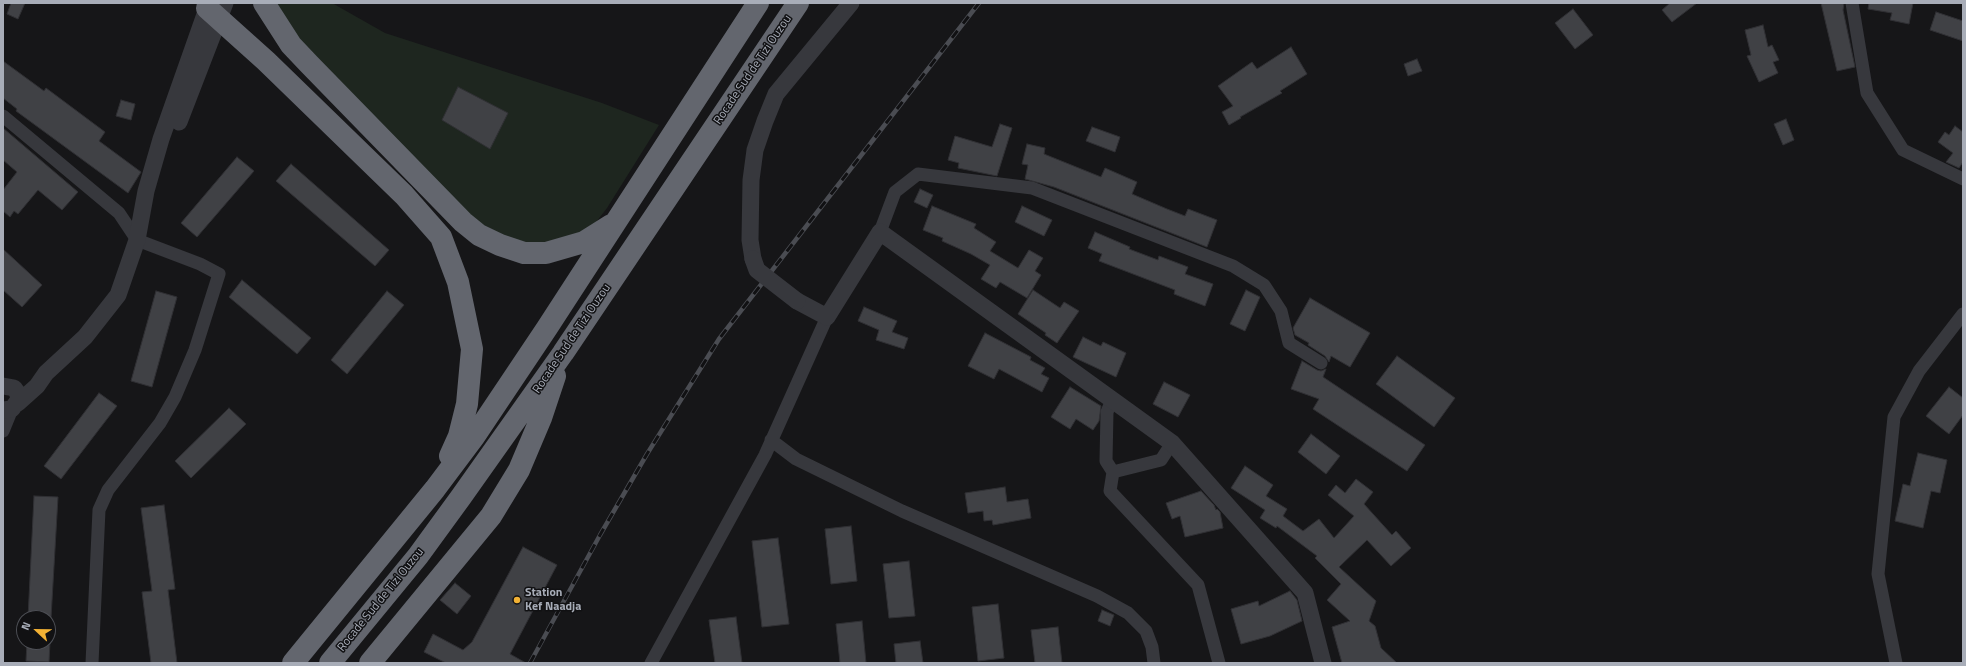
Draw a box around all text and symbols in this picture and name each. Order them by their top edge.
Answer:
street label: Rocade Sud de Tizi Ouzou [711,13,795,127]
street label: Rocade Sud de Tizi Ouzou [530,282,614,396]
street label: Rocade Sud de Tizi Ouzou [335,545,427,655]
place label: Station Kef Naadja [525,586,581,614]
marker: Station Kef Naadja [512,595,522,605]
north arrow [16,610,56,650]
text: N [17,619,35,632]

